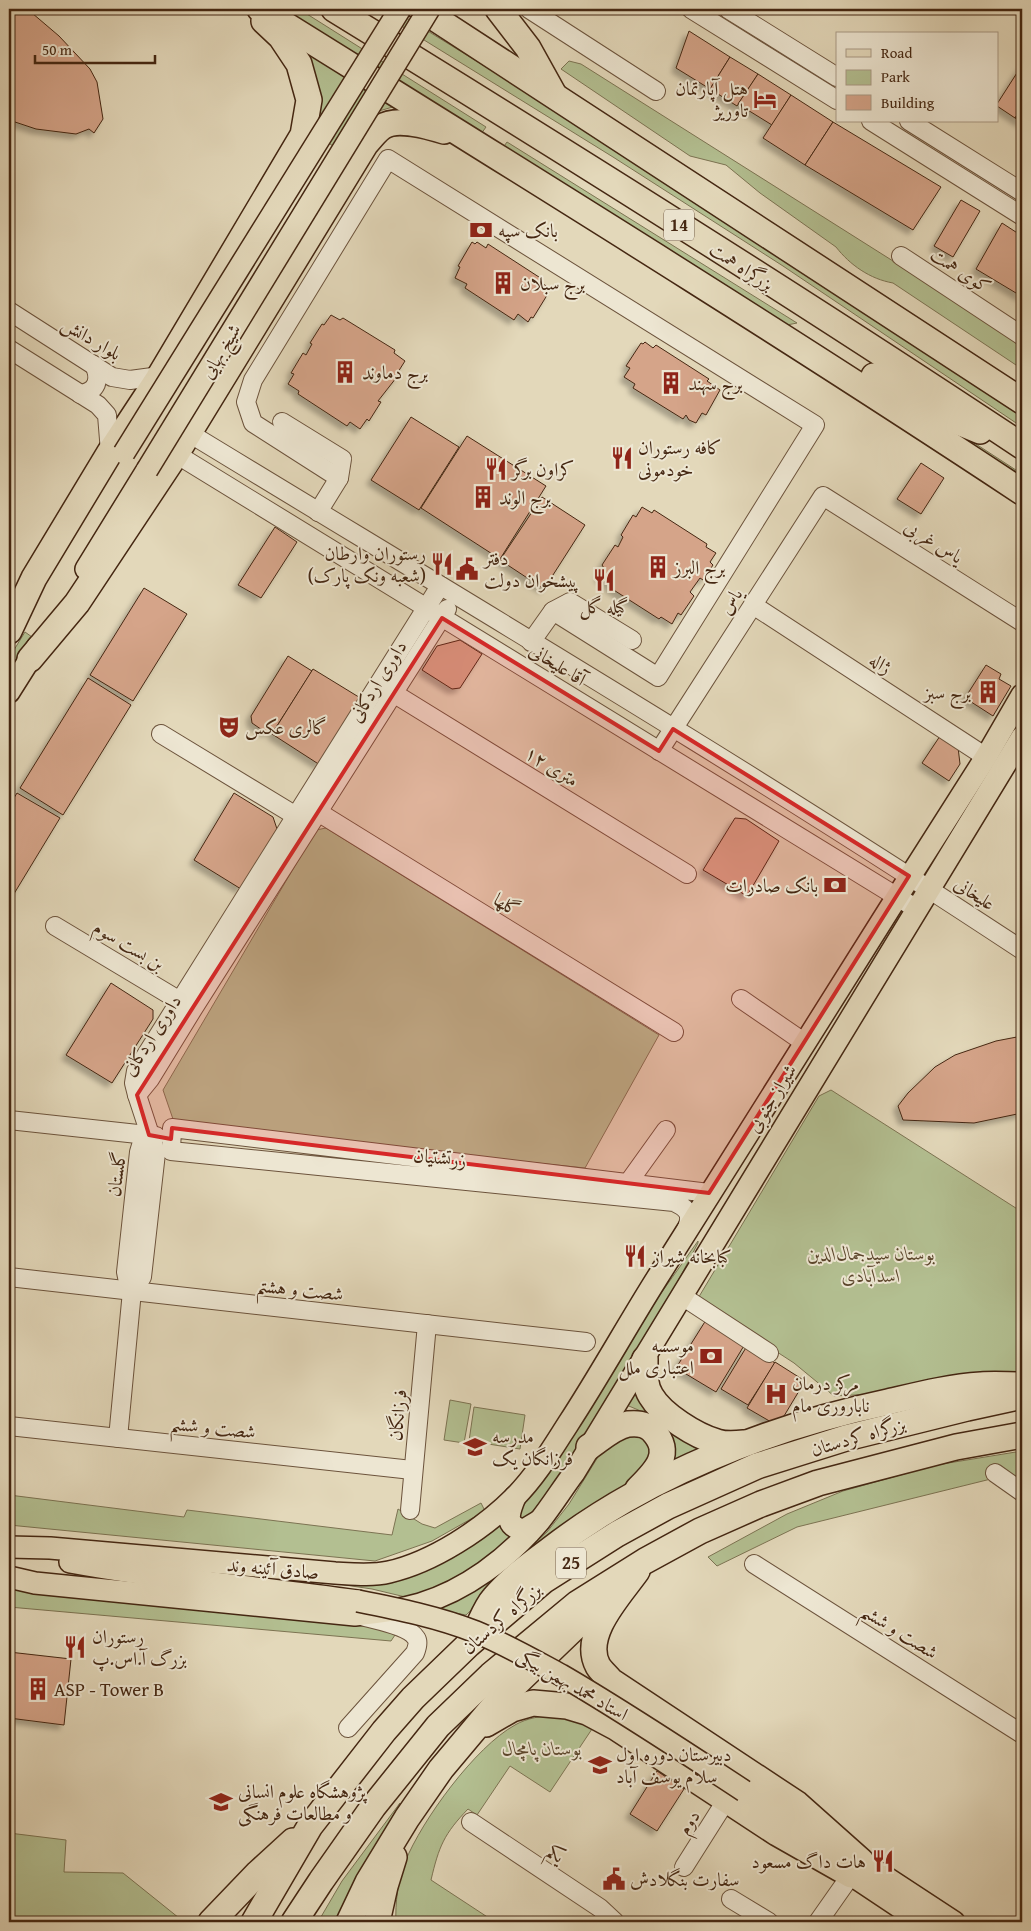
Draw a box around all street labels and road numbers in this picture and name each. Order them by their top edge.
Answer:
road number: 14 [664,210,694,240]
street label: بزرگراه همت [704,235,780,298]
street label: کوی همت [925,240,997,300]
street label: بلوار دانش [57,309,127,367]
street label: شیخ بهایی [193,318,251,386]
street label: یاس غربی [899,512,970,572]
street label: یاس [711,581,750,620]
street label: داوری اردکانی [341,635,413,727]
street label: آقا علیخانی [524,636,594,693]
street label: ژاله [864,645,898,681]
street label: ۱۲ متری [520,739,584,793]
street label: علیخانی [949,869,1001,917]
street label: گلها [488,885,526,923]
street label: بن بست سوم [86,913,170,980]
street label: داوری اردکانی [114,989,188,1081]
street label: شیراز جنوبی [739,1058,804,1138]
street label: زرتشتیان [412,1140,468,1174]
street label: گلستان [99,1150,133,1198]
street label: شصت و هشتم [255,1271,345,1313]
street label: فرزانگان [380,1388,414,1442]
street label: شصت و ششم [168,1409,257,1451]
street label: بزرگراه کردستان [807,1409,909,1463]
road number: 25 [556,1548,586,1579]
street label: صادق آئینه وند [226,1550,320,1586]
street label: بزرگراه کردستان [455,1575,548,1661]
street label: شصت و ششم [853,1596,944,1671]
street label: استاد محمد بهمن بیگی [512,1641,634,1727]
street label: دوم [670,1804,709,1842]
street label: یکم [539,1837,572,1873]

